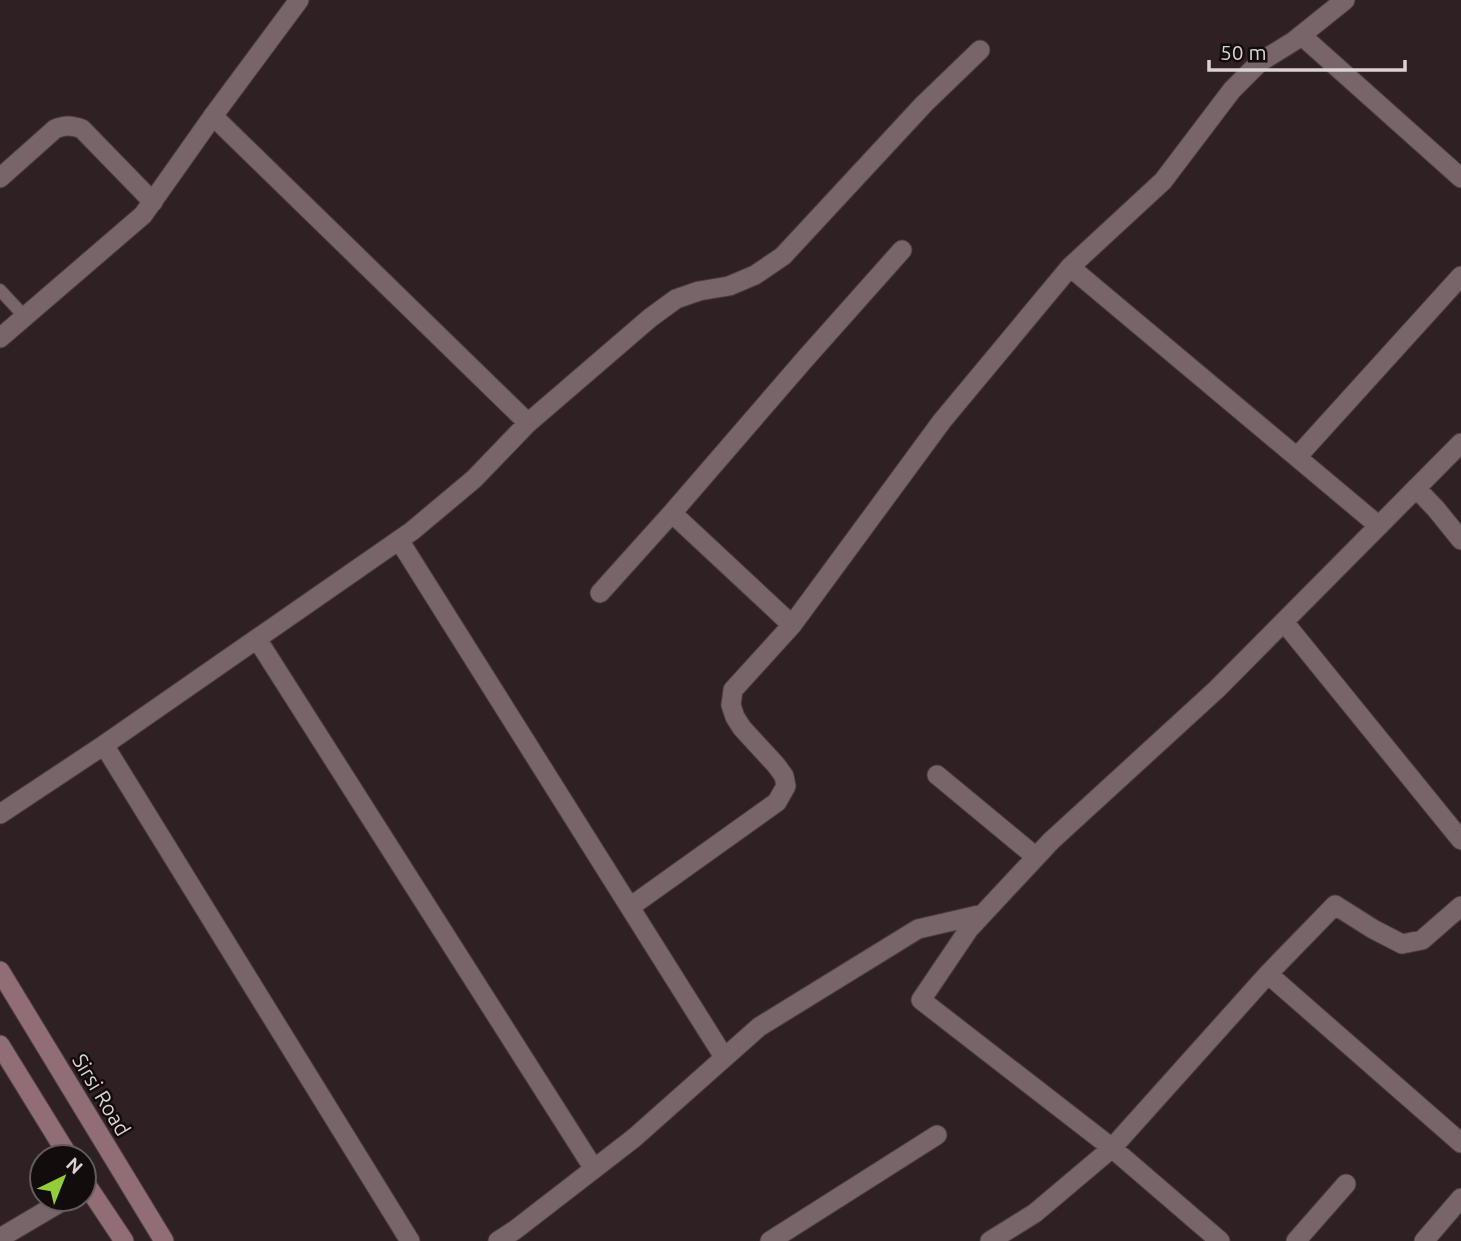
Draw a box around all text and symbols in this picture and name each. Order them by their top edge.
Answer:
scale bar [1209,28,1405,72]
text: 50 m [1220,40,1267,64]
street label: Sirsi Road [68,1049,136,1140]
north arrow [28,1143,98,1213]
text: N [62,1153,87,1178]

